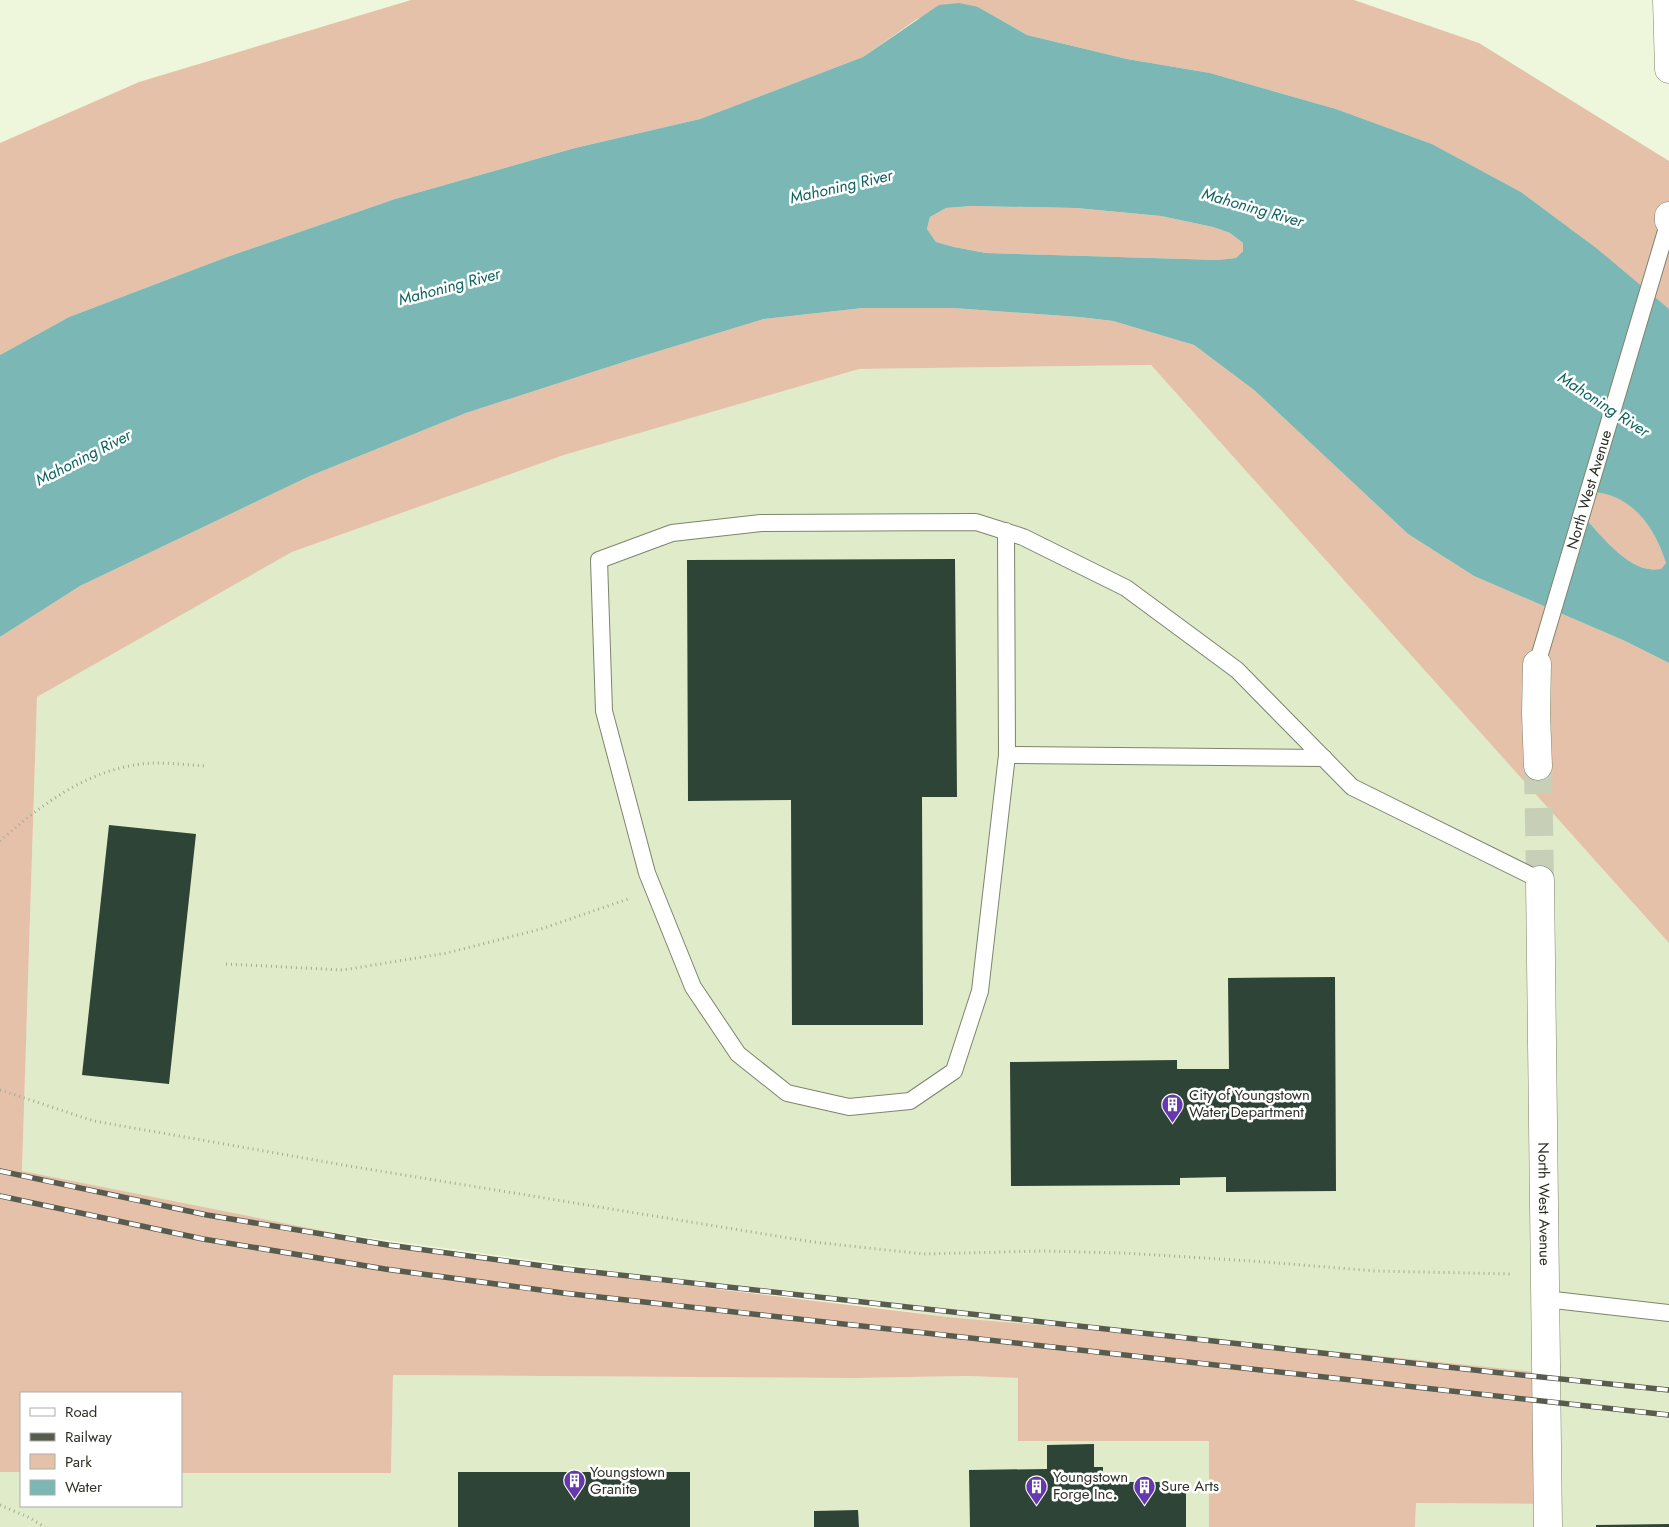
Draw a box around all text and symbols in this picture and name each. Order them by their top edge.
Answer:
water label: Mahoning River [788,163,896,209]
water label: Mahoning River [1199,182,1308,233]
water label: Mahoning River [396,261,504,311]
water label: Mahoning River [1554,366,1655,443]
water label: Mahoning River [31,423,137,491]
street label: North West Avenue [1561,427,1617,552]
place label: City of Youngstown Water Department [1189,1084,1310,1123]
building icon: City of Youngstown Water Department [1161,1092,1185,1123]
street label: North West Avenue [1532,1142,1556,1266]
legend [20,1392,182,1507]
text: Road [65,1401,97,1423]
text: Railway [65,1426,112,1448]
text: Park [65,1451,92,1473]
place label: Youngstown Granite [590,1461,665,1500]
place label: Youngstown Forge Inc. [1053,1466,1128,1505]
building icon: Youngstown Granite [562,1469,586,1500]
building icon: Youngstown Forge Inc. [1025,1474,1049,1505]
building icon: Sure Arts [1133,1474,1157,1505]
place label: Sure Arts [1161,1475,1219,1497]
text: Water [65,1476,103,1498]

